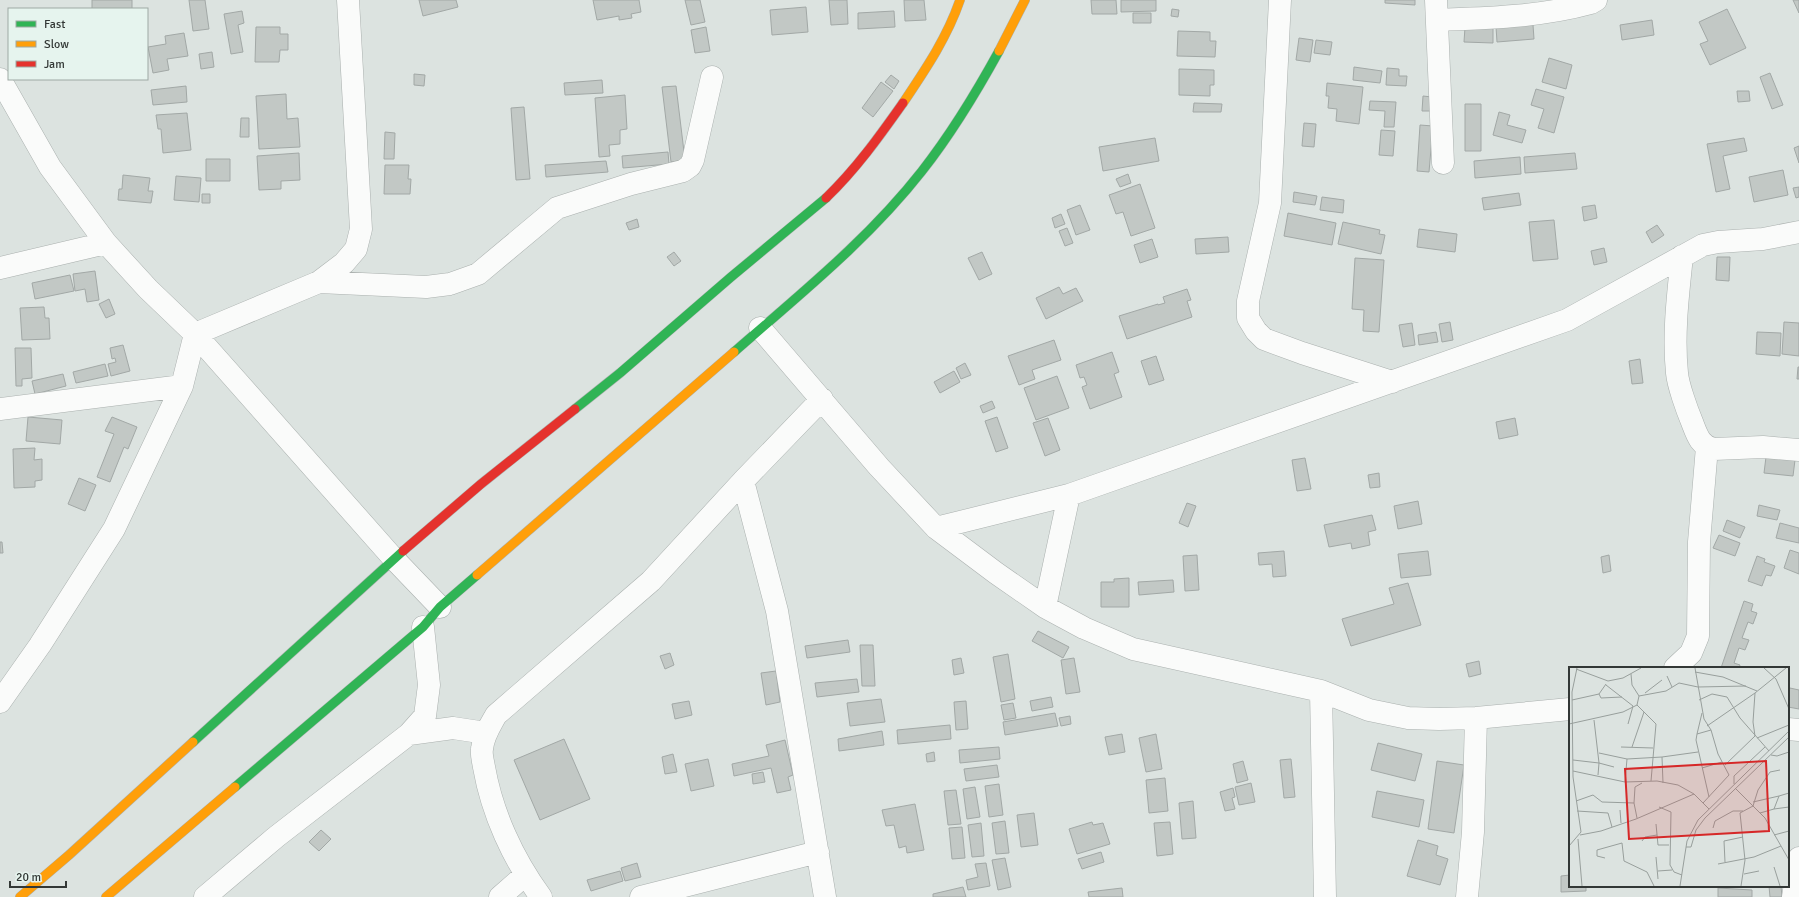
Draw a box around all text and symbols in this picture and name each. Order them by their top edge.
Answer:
legend [8,8,148,80]
text: Fast [44,17,65,32]
text: Slow [44,37,69,52]
text: Jam [44,57,65,72]
inset map [1569,667,1789,887]
scale bar [10,863,66,889]
text: 20 m [16,870,41,885]

